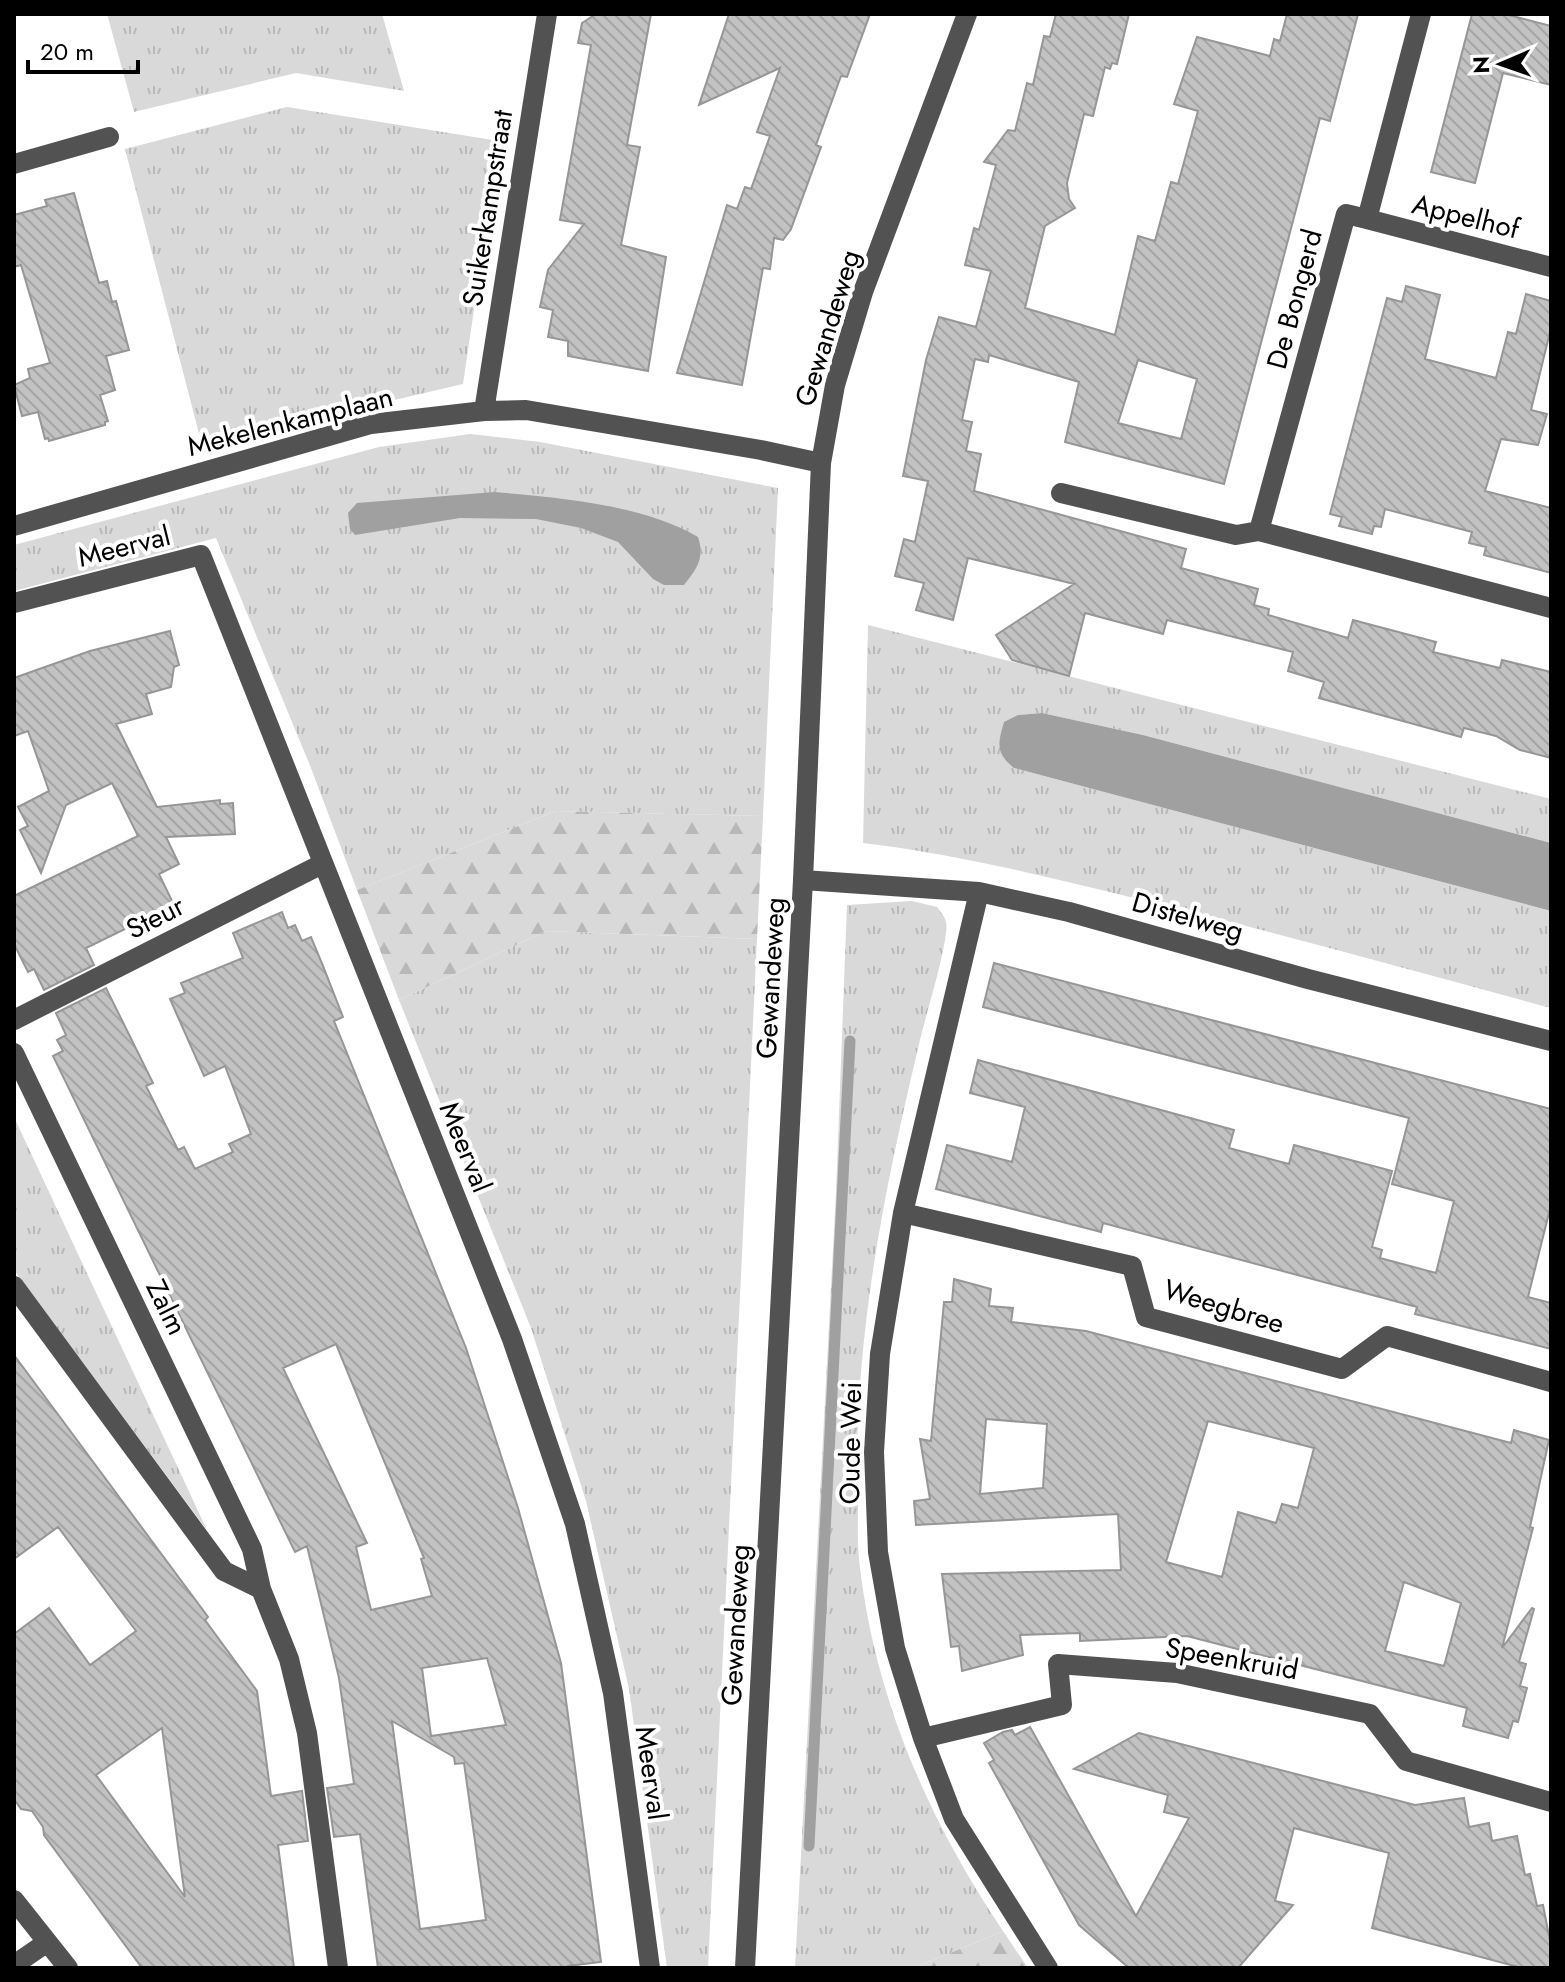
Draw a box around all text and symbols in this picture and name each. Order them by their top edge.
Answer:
scale bar [28,24,138,74]
north arrow [1461,24,1541,104]
text: 20 m [40,34,94,69]
text: N [1465,55,1497,74]
street label: Suikerkampstraat [452,107,523,309]
street label: Appelhof [1408,183,1525,250]
street label: De Bongerd [1256,225,1333,374]
street label: Gewandeweg [784,245,871,412]
street label: Mekelenkamplaan [183,376,397,467]
street label: Meerval [73,515,175,578]
street label: Distelweg [1127,881,1248,952]
street label: Steur [119,885,192,950]
street label: Gewandeweg [746,896,795,1060]
street label: Meerval [429,1096,502,1199]
street label: Weegbree [1158,1269,1289,1344]
street label: Zalm [136,1273,197,1342]
street label: Oude Wei [829,1381,872,1505]
street label: Gewandeweg [711,1543,760,1707]
street label: Speenkruid [1162,1627,1302,1690]
street label: Meerval [625,1724,678,1823]

